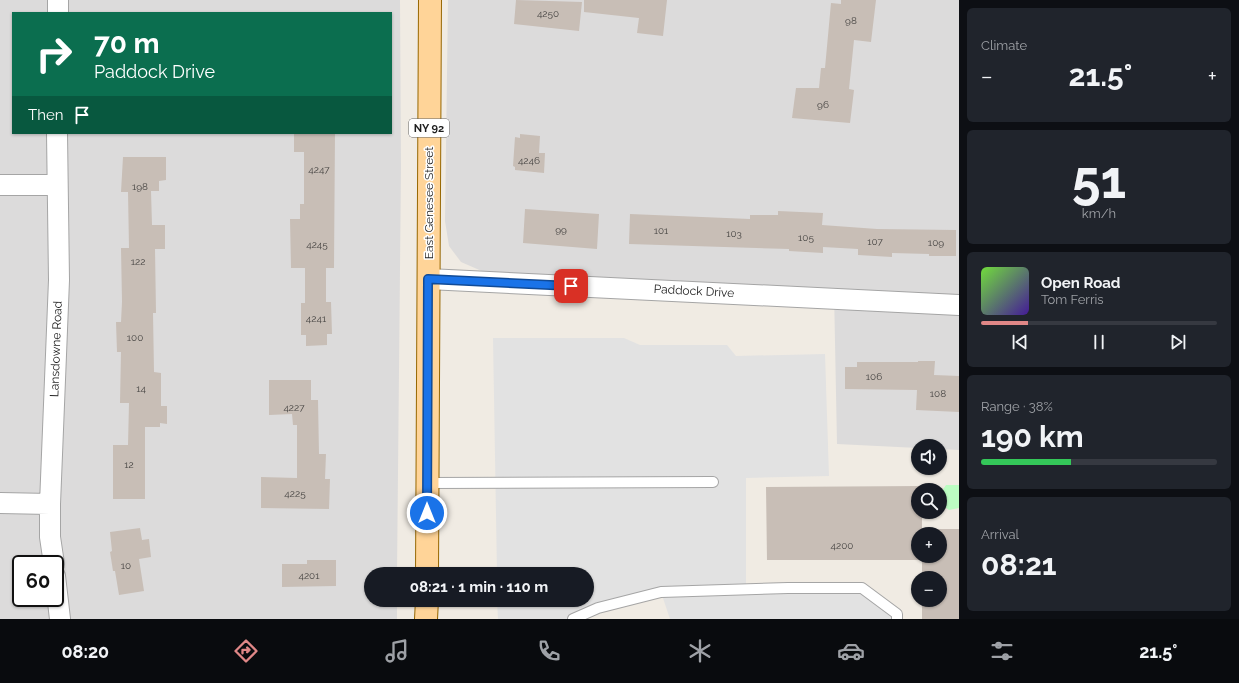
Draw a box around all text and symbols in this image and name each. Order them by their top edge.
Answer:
house number: 4250 [537,8,559,19]
house number: 98 [845,15,857,26]
text: 70 m [94,27,160,60]
icon: right [28,28,80,80]
text: Climate [981,38,1027,53]
text: 21.5° [1069,58,1132,93]
text: Paddock Drive [94,61,215,82]
text: − [981,63,993,89]
text: + [1208,63,1217,89]
house number: 96 [817,99,829,110]
icon: arrive [71,104,93,126]
text: Then [28,106,63,124]
road number: NY 92 [409,119,449,137]
street label: East Genesee Street [422,147,436,259]
text: 51 [1072,149,1126,210]
house number: 4246 [518,155,540,166]
house number: 4247 [308,164,330,175]
house number: 198 [132,181,148,192]
text: km/h [1082,206,1116,221]
house number: 99 [555,224,567,235]
house number: 101 [654,225,669,236]
house number: 103 [726,228,742,239]
house number: 105 [798,232,814,243]
house number: 107 [867,236,883,247]
house number: 109 [928,237,944,248]
house number: 4245 [306,239,328,250]
house number: 122 [131,256,145,267]
pin [554,269,588,303]
text: Open Road [1041,274,1121,292]
icon: arrive [560,275,582,297]
street label: Paddock Drive [653,282,735,300]
text: Tom Ferris [1041,292,1104,307]
street label: Lansdowne Road [47,301,65,397]
house number: 4241 [306,313,327,324]
icon: previous [1009,331,1031,353]
icon: pause [1088,331,1110,353]
icon: next [1167,331,1189,353]
house number: 100 [127,332,143,343]
house number: 106 [866,371,882,382]
house number: 14 [136,383,146,394]
house number: 108 [930,388,946,399]
text: Range · 38% [981,399,1053,414]
house number: 4227 [283,402,305,413]
text: 190 km [981,419,1084,454]
map controls [911,439,947,607]
button: sound [911,439,947,475]
house number: 12 [124,459,134,470]
button: search [911,483,947,519]
house number: 4225 [284,488,306,499]
position arrow [406,492,448,534]
button: + [911,527,947,563]
text: Arrival [981,527,1019,542]
house number: 4200 [831,540,853,551]
text: 08:21 [981,547,1057,582]
speed limit sign: 60 [12,555,64,607]
house number: 10 [121,560,131,571]
house number: 4201 [298,570,320,581]
button: − [911,571,947,607]
text: 08:21 · 1 min · 110 m [410,578,548,596]
icon: directions [232,637,260,665]
icon: music [383,637,411,665]
icon: phone [535,637,563,665]
icon: climate [686,637,714,665]
icon: car [837,637,865,665]
icon: filters [988,637,1016,665]
text: 08:20 [62,641,109,662]
text: 21.5° [1139,641,1177,662]

